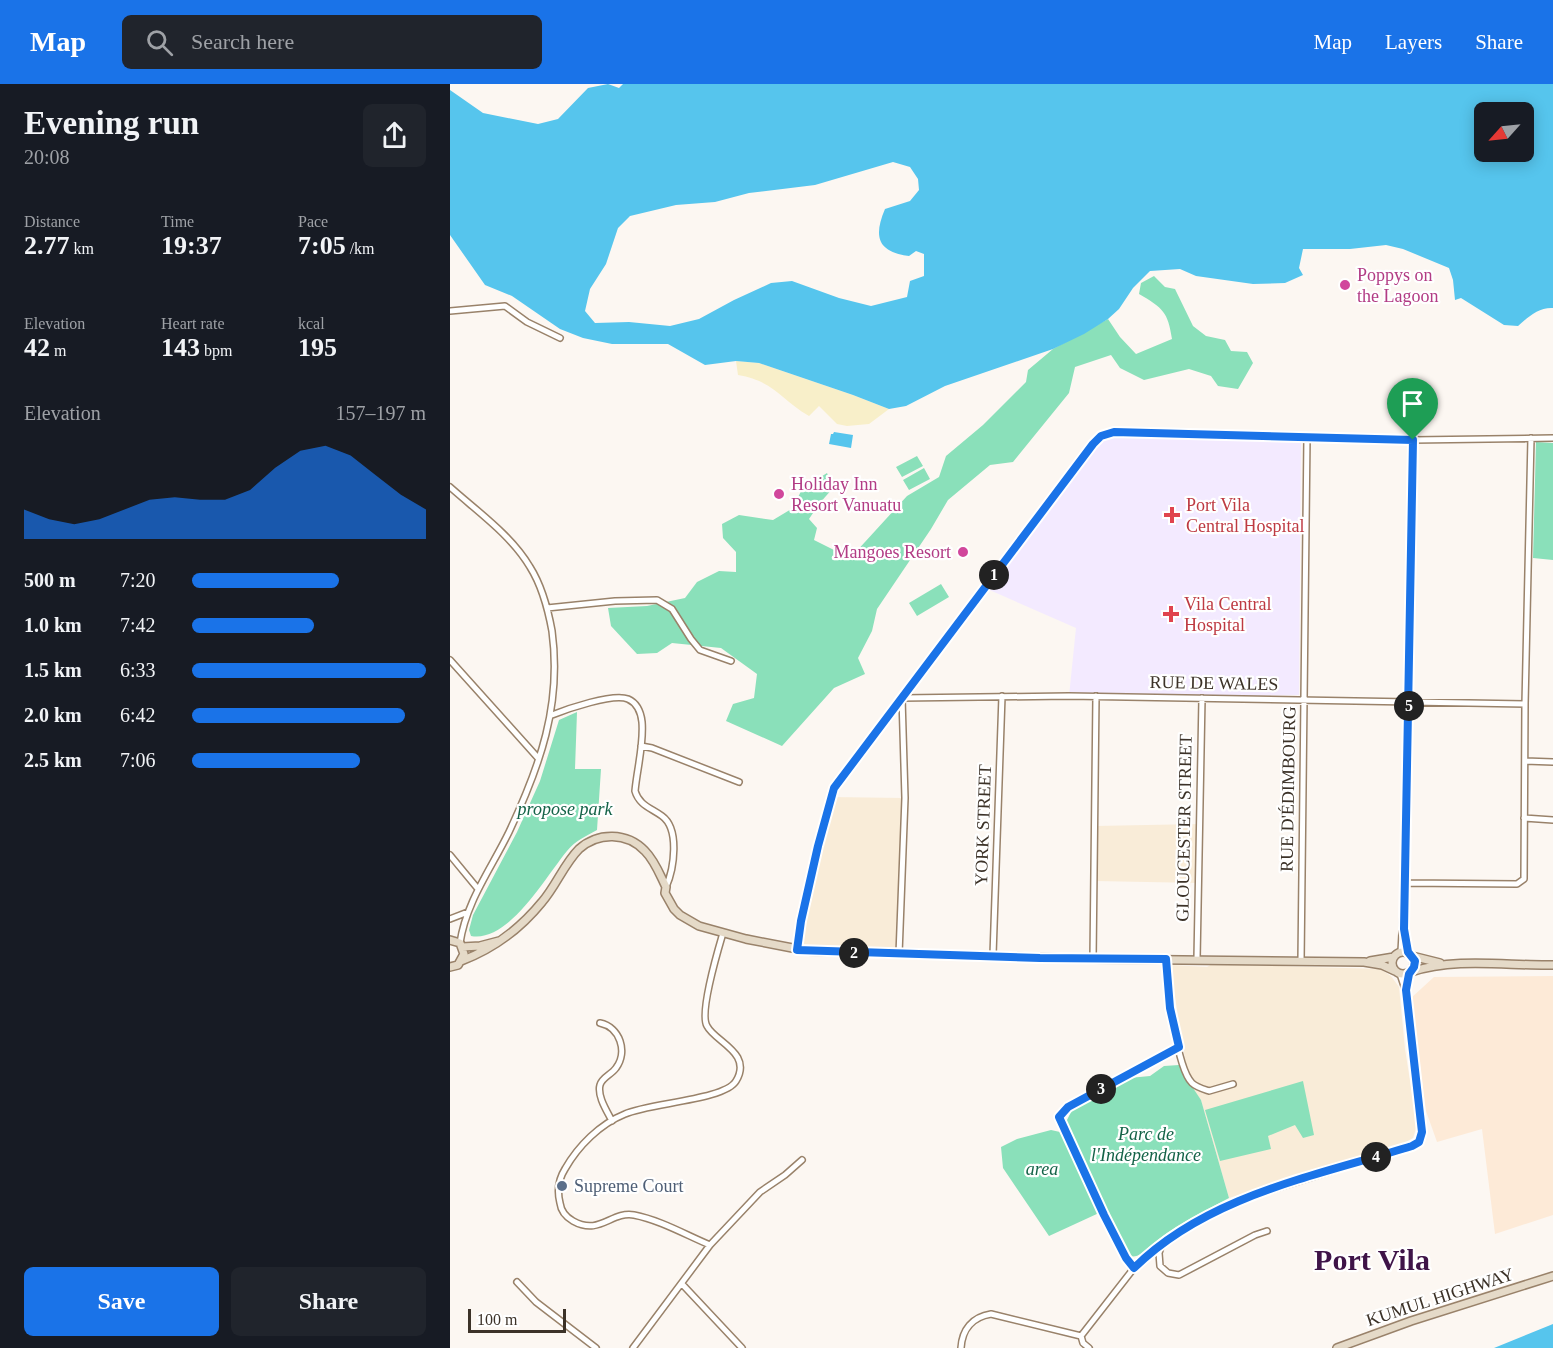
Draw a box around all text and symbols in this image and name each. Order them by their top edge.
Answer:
search box [122,15,542,69]
text: Map [30,26,86,57]
icon: search [143,26,176,59]
text: Search here [191,29,294,54]
text: Map [1314,30,1352,54]
text: Layers [1385,30,1442,54]
text: Share [1475,30,1523,54]
north arrow [1474,102,1534,162]
map controls [1474,102,1534,162]
button: share [363,104,426,167]
text: Evening run [24,105,199,141]
text: 20:08 [24,146,70,168]
text: Distance [24,213,80,230]
text: Time [161,213,194,230]
text: Pace [298,213,328,230]
text: 2.77 [24,231,70,260]
text: 19:37 [161,231,222,260]
text: 7:05 [298,231,346,260]
text: km [70,240,94,257]
text: /km [346,240,375,257]
place label: Poppys on the Lagoon [1357,265,1438,306]
marker: Poppys on the Lagoon [1338,278,1352,292]
text: Elevation [24,315,85,332]
text: Heart rate [161,315,225,332]
text: kcal [298,315,325,332]
text: 42 [24,333,50,362]
text: 143 [161,333,200,362]
text: 195 [298,333,337,362]
text: m [50,342,66,359]
text: bpm [200,342,232,359]
pin [1387,378,1438,440]
icon: arrive [1396,387,1429,420]
text: Elevation [24,402,101,424]
text: 157–197 m [335,402,426,424]
place label: Holiday Inn Resort Vanuatu [791,474,901,515]
marker: Holiday Inn Resort Vanuatu [772,487,786,501]
place label: Port Vila Central Hospital [1186,495,1304,536]
marker: Port Vila Central Hospital [1163,506,1181,524]
place label: Mangoes Resort [834,542,951,562]
marker: Mangoes Resort [956,545,970,559]
pin: 1 [979,560,1009,590]
text: 1 [990,566,998,583]
text: 500 m [24,569,76,591]
text: 7:20 [120,569,156,591]
place label: Vila Central Hospital [1184,594,1271,635]
marker: Vila Central Hospital [1162,605,1180,623]
text: 1.0 km [24,614,82,636]
text: 7:42 [120,614,156,636]
text: 1.5 km [24,659,82,681]
text: 6:33 [120,659,156,681]
street label: RUE DE WALES [1149,672,1279,694]
pin: 5 [1394,691,1424,721]
text: 5 [1405,697,1413,714]
text: 2.0 km [24,704,82,726]
text: 6:42 [120,704,156,726]
street label: RUE D'ÉDIMBOURG [1276,706,1299,872]
street label: GLOUCESTER STREET [1172,734,1196,922]
text: 2.5 km [24,749,82,771]
text: 7:06 [120,749,156,771]
street label: YORK STREET [971,764,995,886]
park label: propose park [516,799,613,819]
pin: 2 [839,938,869,968]
text: 2 [850,944,858,961]
pin: 3 [1086,1074,1116,1104]
text: 3 [1097,1080,1105,1097]
park label: Parc de l'Indépendance [1091,1124,1201,1165]
pin: 4 [1361,1142,1391,1172]
text: 4 [1372,1148,1380,1165]
park label: area [1026,1159,1058,1179]
place label: Supreme Court [574,1176,684,1196]
marker: Supreme Court [555,1179,569,1193]
district label: Port Vila [1314,1243,1430,1276]
street label: KUMUL HIGHWAY [1364,1264,1516,1330]
button: Save [24,1267,219,1336]
button: Share [231,1267,426,1336]
scale bar [468,1306,566,1334]
text: 100 m [477,1311,517,1328]

